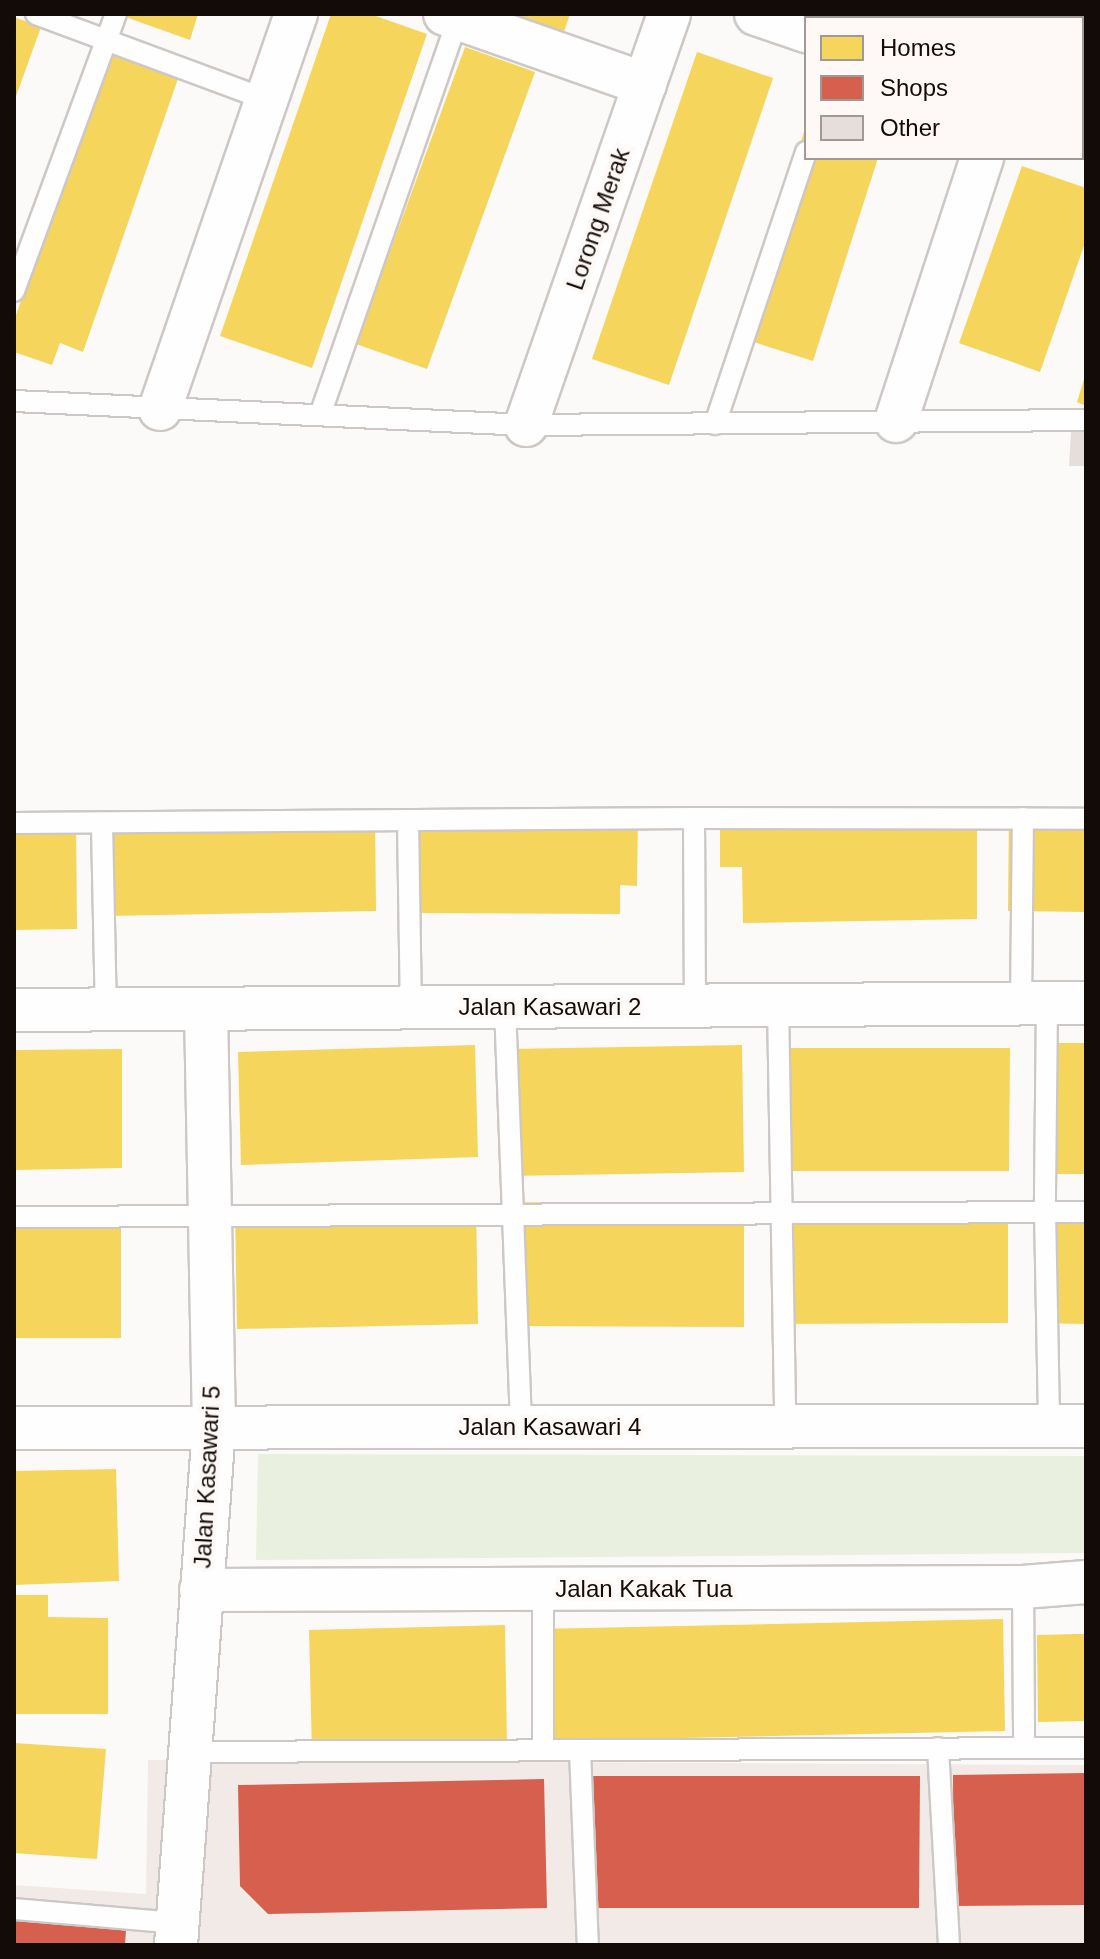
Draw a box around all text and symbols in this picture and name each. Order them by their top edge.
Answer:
legend [804,16,1084,160]
text: Homes [880,34,956,61]
text: Shops [880,74,948,101]
text: Other [880,114,940,141]
street label: Lorong Merak [560,144,636,294]
street label: Jalan Kasawari 2 [459,993,641,1021]
street label: Jalan Kasawari 5 [188,1385,226,1569]
street label: Jalan Kasawari 4 [459,1413,641,1441]
street label: Jalan Kakak Tua [555,1575,733,1603]

